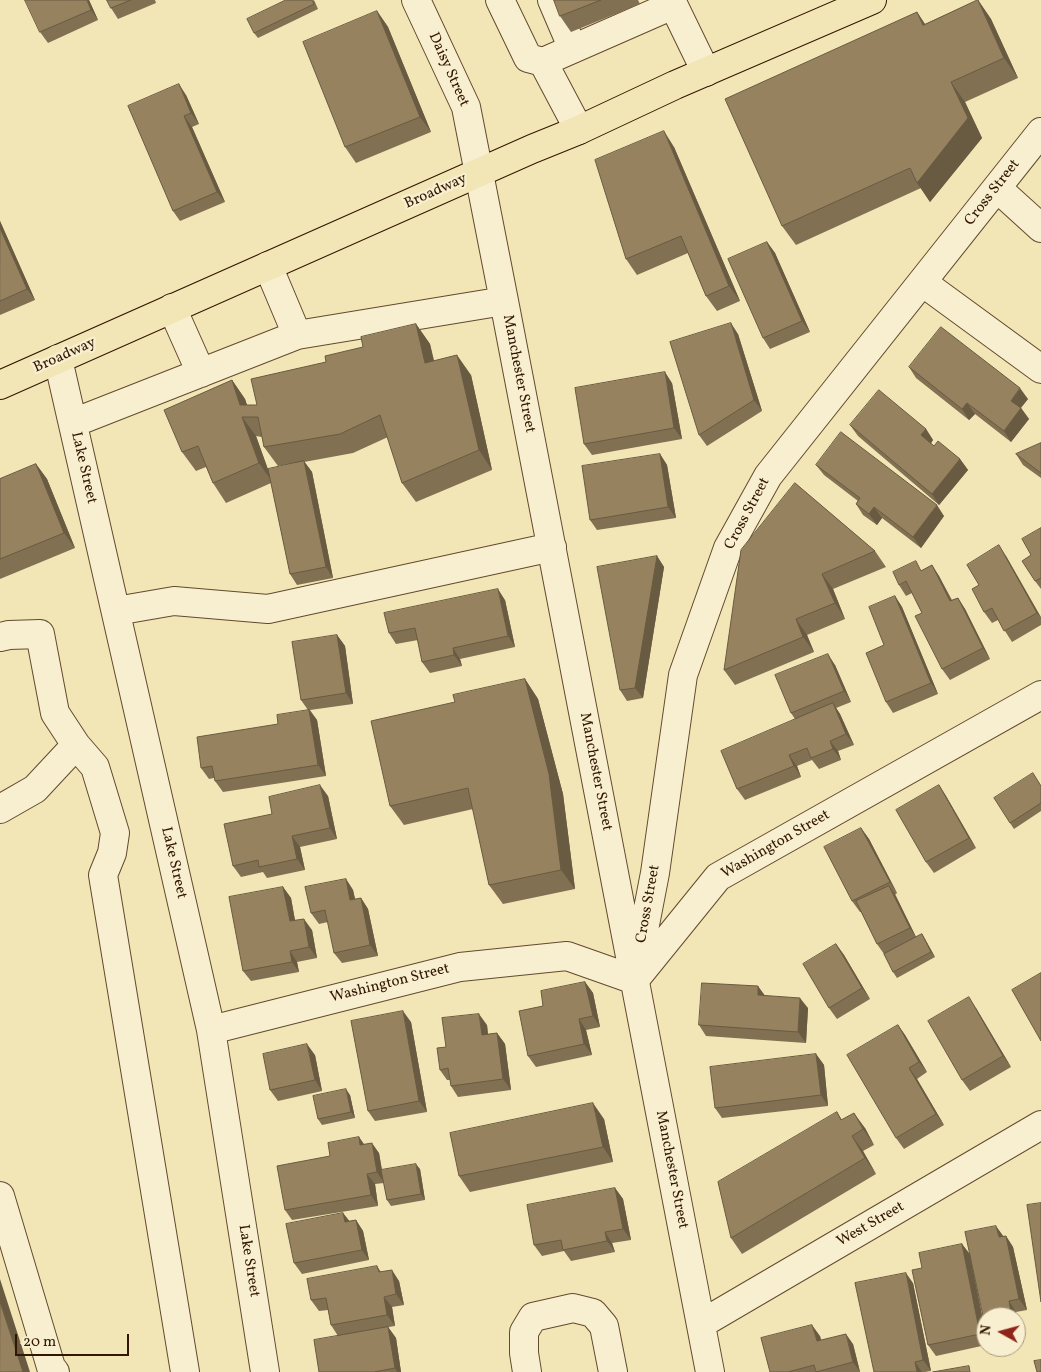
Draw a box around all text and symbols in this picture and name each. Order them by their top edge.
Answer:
street label: Daisy Street [424,30,472,110]
street label: Cross Street [962,156,1024,230]
street label: Broadway [402,170,470,214]
street label: Manchester Street [498,313,538,435]
street label: Broadway [31,334,99,378]
street label: Lake Street [66,430,100,506]
street label: Cross Street [721,475,775,553]
street label: Manchester Street [575,711,615,833]
street label: Washington Street [719,807,833,883]
street label: Lake Street [156,825,190,901]
street label: Cross Street [633,863,665,945]
street label: Washington Street [328,960,452,1008]
street label: Manchester Street [651,1109,691,1231]
street label: West Street [834,1198,908,1252]
street label: Lake Street [233,1223,263,1299]
north arrow [976,1307,1026,1357]
scale bar [18,1324,131,1356]
text: N [977,1324,997,1336]
text: 20 m [23,1332,56,1353]

